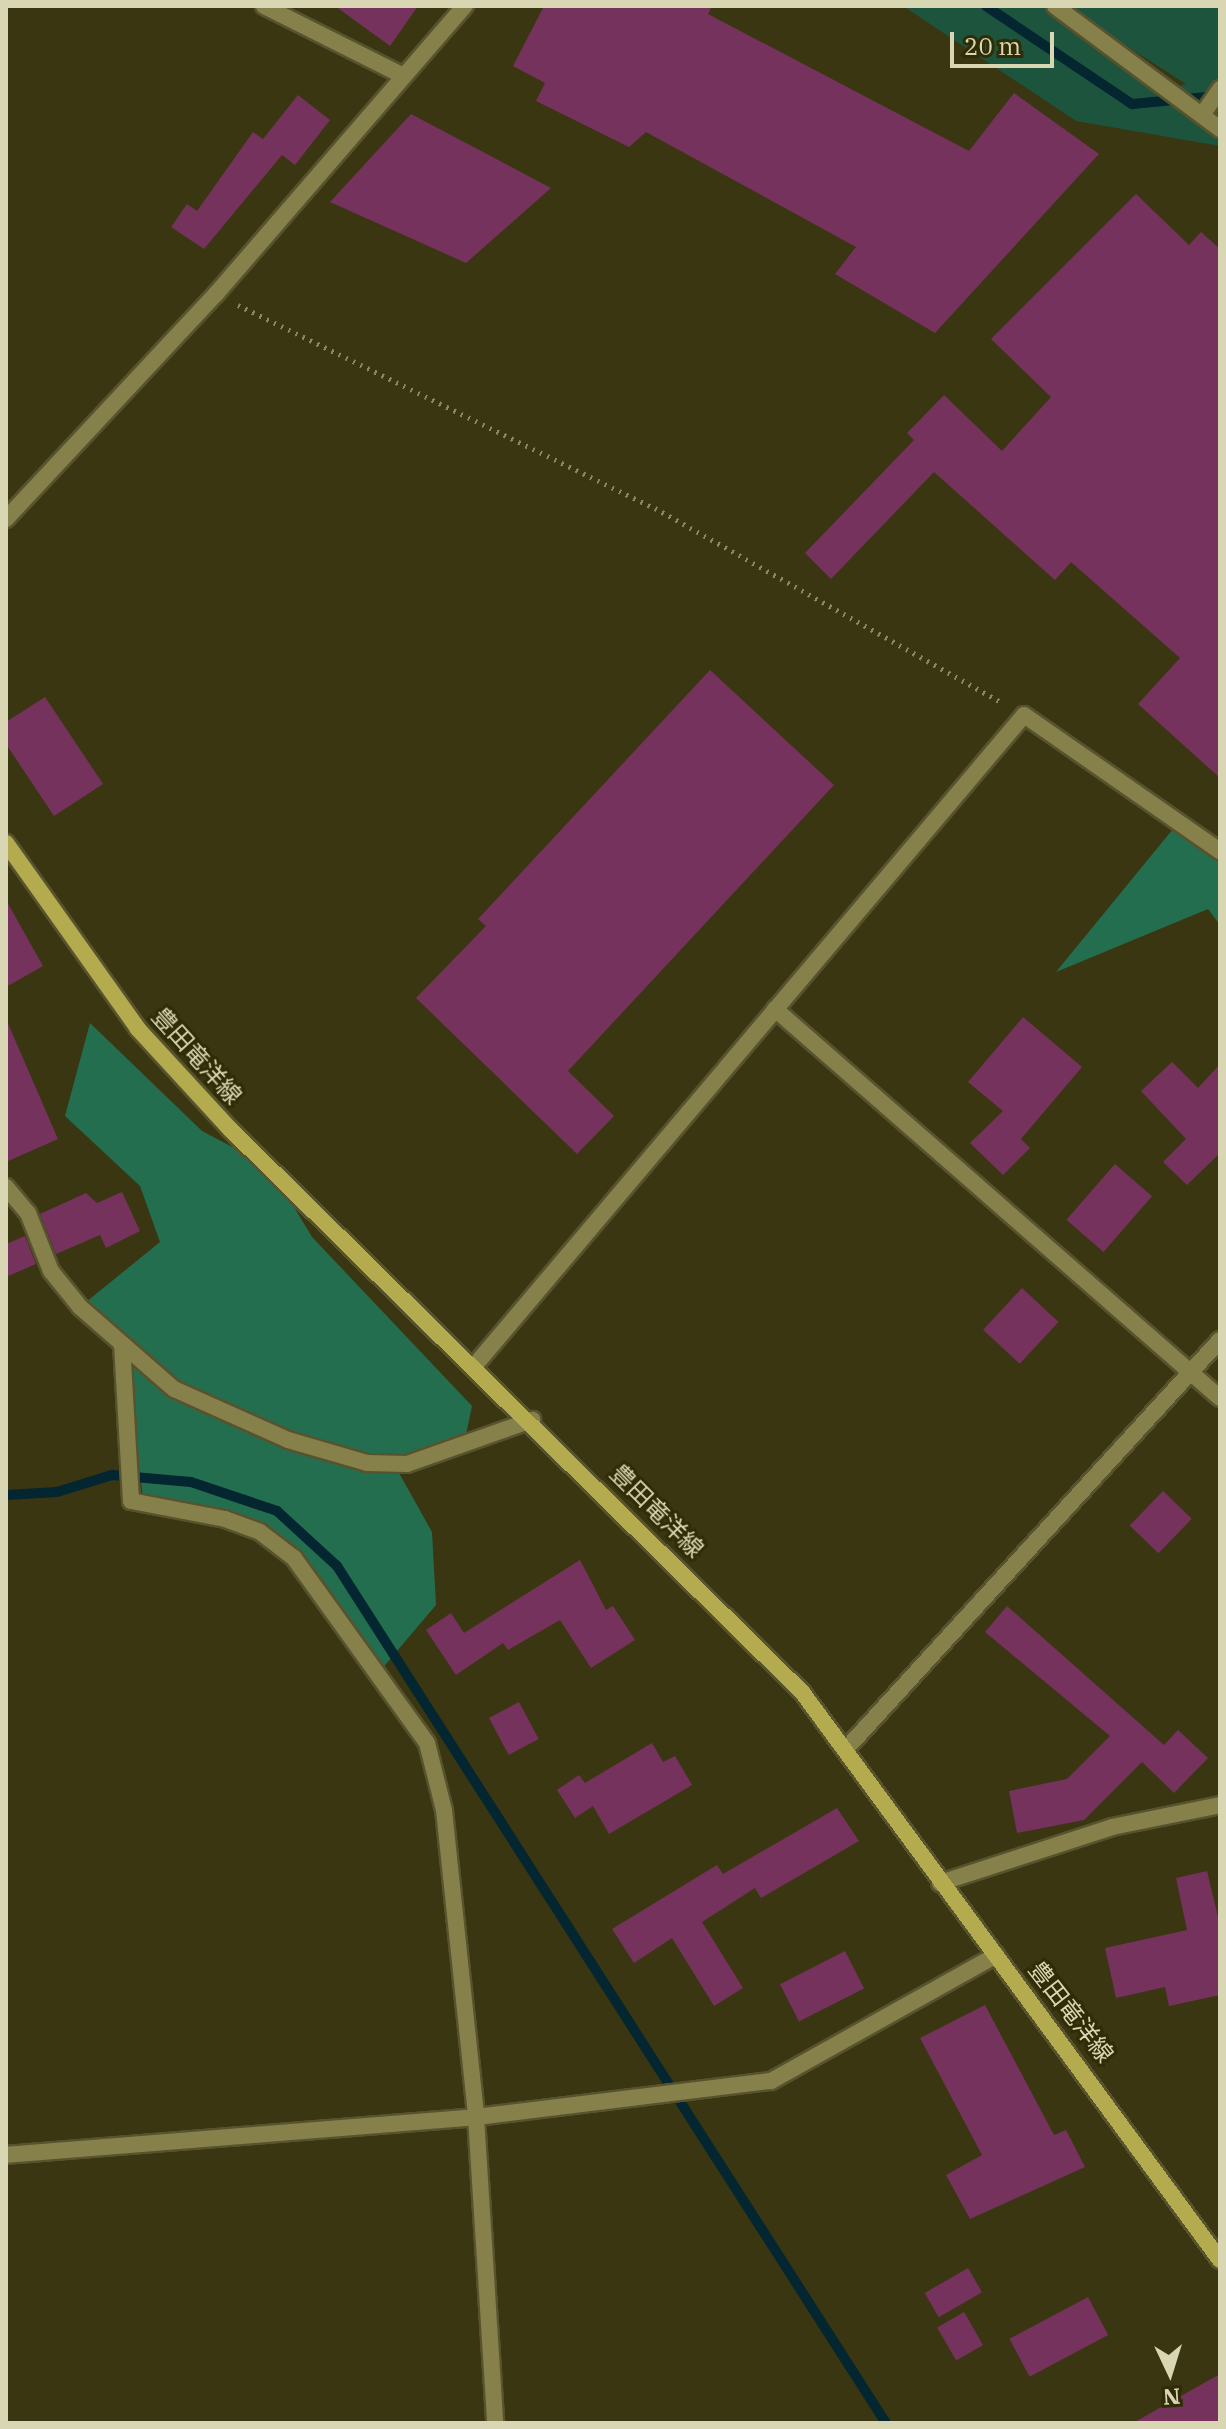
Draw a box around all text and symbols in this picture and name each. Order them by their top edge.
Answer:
scale bar [954,16,1058,66]
text: 20 m [964,30,1021,62]
street label: 豊田竜洋線 [146,1002,248,1110]
street label: 豊田竜洋線 [604,1458,710,1564]
street label: 豊田竜洋線 [1023,1956,1119,2068]
north arrow [1130,2333,1210,2413]
text: N [1162,2382,1181,2413]

